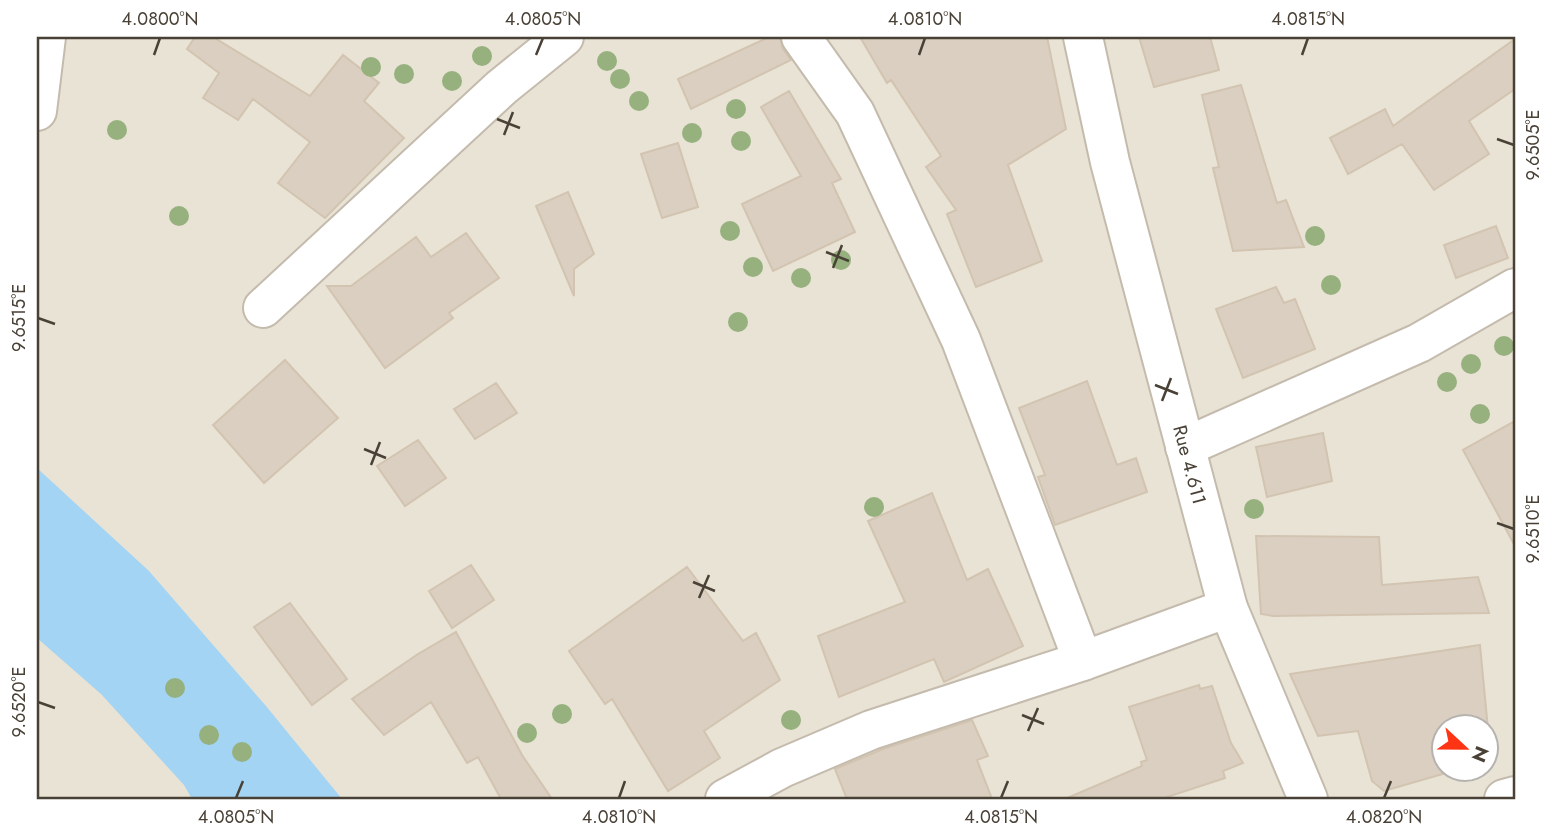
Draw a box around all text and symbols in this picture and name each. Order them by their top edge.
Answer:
text: 4.0800°N [121,6,199,32]
text: 4.0805°N [505,6,581,32]
text: 4.0810°N [888,6,962,32]
text: 4.0815°N [1271,6,1345,32]
text: 9.6505°E [1520,110,1546,180]
text: 9.6515°E [6,284,32,352]
street label: Rue 4.611 [1167,422,1213,507]
text: 9.6510°E [1520,495,1546,563]
text: 9.6520°E [6,667,32,737]
north arrow [1430,714,1500,784]
text: N [1465,742,1496,766]
text: 4.0805°N [198,804,274,830]
text: 4.0810°N [582,804,656,830]
text: 4.0815°N [964,804,1038,830]
text: 4.0820°N [1346,804,1422,830]

